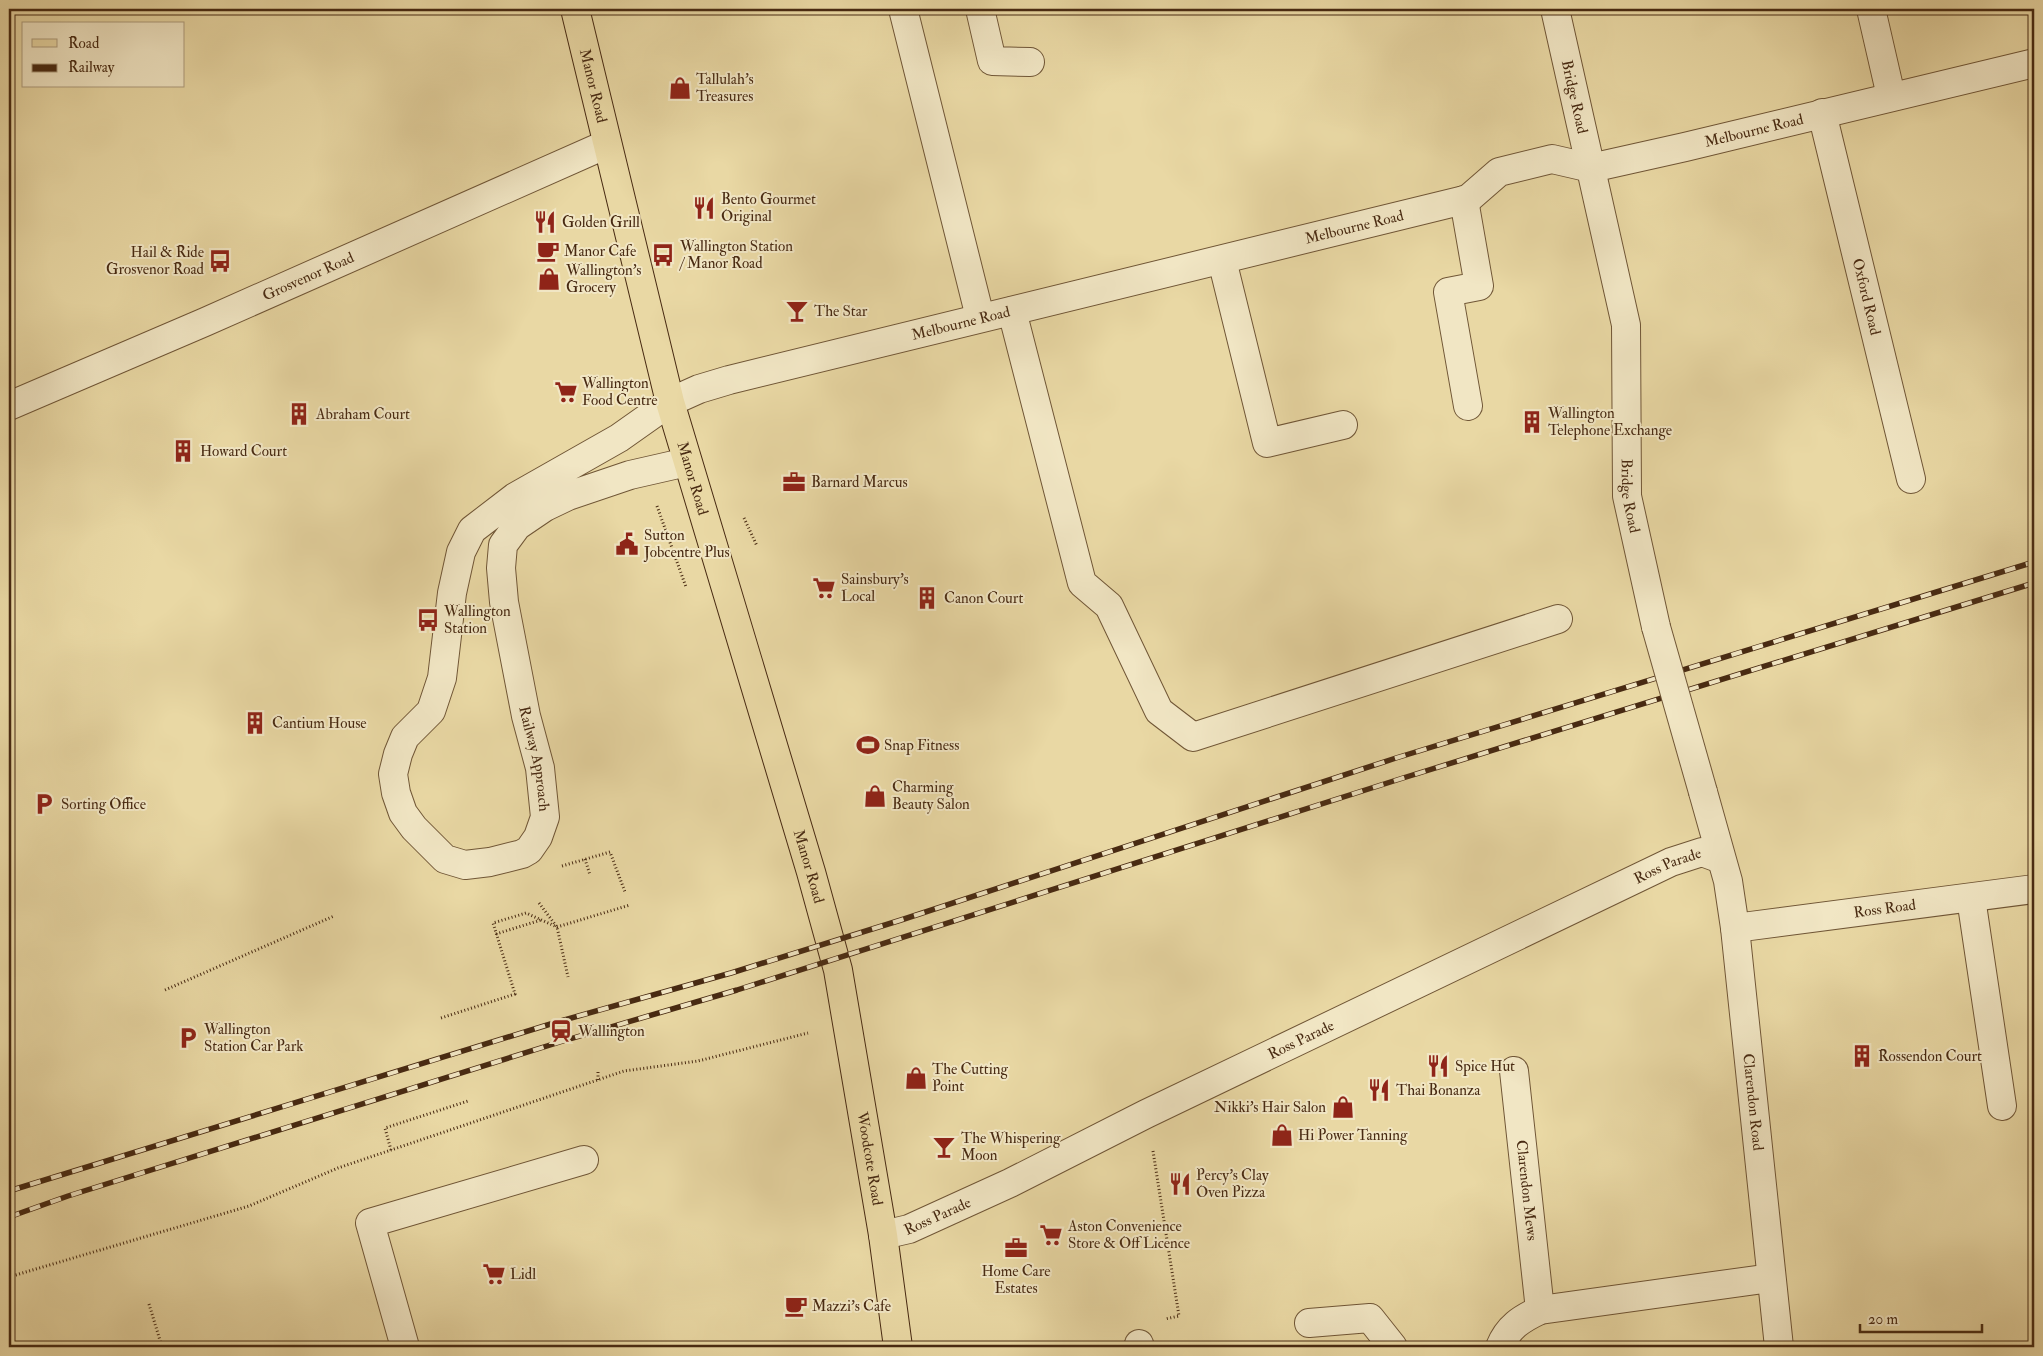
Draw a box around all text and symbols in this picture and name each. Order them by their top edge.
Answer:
legend [22,22,185,88]
text: Road [68,34,100,53]
street label: Manor Road [575,47,611,126]
text: Railway [68,58,115,77]
street label: Bridge Road [1557,58,1592,136]
place label: Tallulah's Treasures [696,70,754,106]
shop icon: Tallulah's Treasures [667,75,693,101]
street label: Melbourne Road [1703,110,1806,152]
place label: Bento Gourmet Original [721,190,816,226]
restaurant icon: Bento Gourmet Original [691,195,717,221]
street label: Melbourne Road [1303,206,1406,249]
restaurant icon: Golden Grill [532,209,558,235]
place label: Golden Grill [562,213,640,232]
place label: Wallington Station / Manor Road [679,237,793,273]
cafe icon: Manor Cafe [535,238,561,264]
place label: Manor Cafe [564,242,636,261]
bus stop icon: Wallington Station / Manor Road [650,242,676,268]
place label: Hail & Ride Grosvenor Road [106,243,205,279]
bus stop icon: Hail & Ride Grosvenor Road [207,248,233,274]
street label: Grosvenor Road [260,248,358,305]
street label: Oxford Road [1848,256,1885,338]
place label: Wallington's Grocery [565,261,641,297]
shop icon: Wallington's Grocery [536,266,562,292]
bar icon: The Star [784,298,810,324]
place label: The Star [814,302,868,321]
street label: Melbourne Road [910,302,1013,345]
place label: Wallington Food Centre [581,374,658,410]
supermarket icon: Wallington Food Centre [553,379,579,405]
building icon: Abraham Court [286,401,312,427]
place label: Wallington Telephone Exchange [1547,404,1672,441]
place label: Abraham Court [315,405,410,424]
building icon: Wallington Telephone Exchange [1519,409,1545,435]
building icon: Howard Court [170,438,196,464]
street label: Manor Road [672,439,713,518]
place label: Howard Court [200,442,287,461]
street label: Bridge Road [1617,459,1644,535]
office icon: Barnard Marcus [781,469,807,495]
place label: Barnard Marcus [811,473,908,492]
place label: Sutton Jobcentre Plus [643,526,730,563]
public building icon: Sutton Jobcentre Plus [614,531,640,557]
place label: Sainsbury's Local [841,570,909,606]
supermarket icon: Sainsbury's Local [811,575,837,601]
building icon: Canon Court [914,585,940,611]
place label: Canon Court [944,589,1023,608]
place label: Wallington Station [443,602,511,638]
bus stop icon: Wallington Station [415,607,441,633]
street label: Railway Approach [514,705,553,812]
building icon: Cantium House [242,710,268,736]
place label: Cantium House [272,714,367,733]
sports icon: Snap Fitness [855,732,881,758]
place label: Snap Fitness [884,736,959,756]
place label: Charming Beauty Salon [892,778,970,814]
shop icon: Charming Beauty Salon [862,783,888,809]
parking icon: Sorting Office [31,791,57,817]
place label: Sorting Office [61,795,146,814]
street label: Manor Road [789,827,828,906]
street label: Ross Parade [1631,844,1704,888]
street label: Ross Road [1852,895,1918,922]
street label: Ross Parade [1265,1016,1337,1064]
station icon: Wallington [548,1018,574,1044]
place label: Wallington Station Car Park [203,1020,303,1056]
place label: Wallington [577,1022,645,1041]
parking icon: Wallington Station Car Park [175,1025,201,1051]
building icon: Rossendon Court [1849,1043,1875,1069]
place label: Rossendon Court [1878,1047,1982,1066]
restaurant icon: Spice Hut [1425,1053,1451,1079]
street label: Clarendon Road [1738,1053,1767,1152]
place label: Spice Hut [1455,1057,1515,1077]
place label: The Cutting Point [932,1060,1008,1096]
shop icon: The Cutting Point [903,1065,929,1091]
restaurant icon: Thai Bonanza [1366,1077,1392,1103]
place label: Thai Bonanza [1396,1081,1481,1100]
shop icon: Nikki's Hair Salon [1330,1094,1356,1120]
place label: Nikki's Hair Salon [1214,1098,1326,1117]
street label: Woodcote Road [852,1109,887,1208]
shop icon: Hi Power Tanning [1269,1122,1295,1148]
place label: Hi Power Tanning [1298,1126,1408,1145]
place label: The Whispering Moon [961,1129,1061,1165]
bar icon: The Whispering Moon [931,1134,957,1160]
street label: Clarendon Mews [1512,1139,1541,1242]
place label: Percy's Clay Oven Pizza [1196,1166,1269,1202]
restaurant icon: Percy's Clay Oven Pizza [1167,1171,1193,1197]
street label: Ross Parade [901,1193,974,1240]
place label: Aston Convenience Store & Off Licence [1067,1217,1190,1253]
supermarket icon: Aston Convenience Store & Off Licence [1038,1222,1064,1248]
office icon: Home Care Estates [1003,1235,1029,1261]
supermarket icon: Lidl [481,1261,507,1287]
place label: Home Care Estates [981,1262,1051,1298]
place label: Lidl [510,1265,536,1284]
cafe icon: Mazzi's Cafe [783,1293,809,1319]
place label: Mazzi's Cafe [812,1297,891,1316]
scale bar [1860,1301,1983,1333]
text: 20 m [1868,1310,1898,1329]

